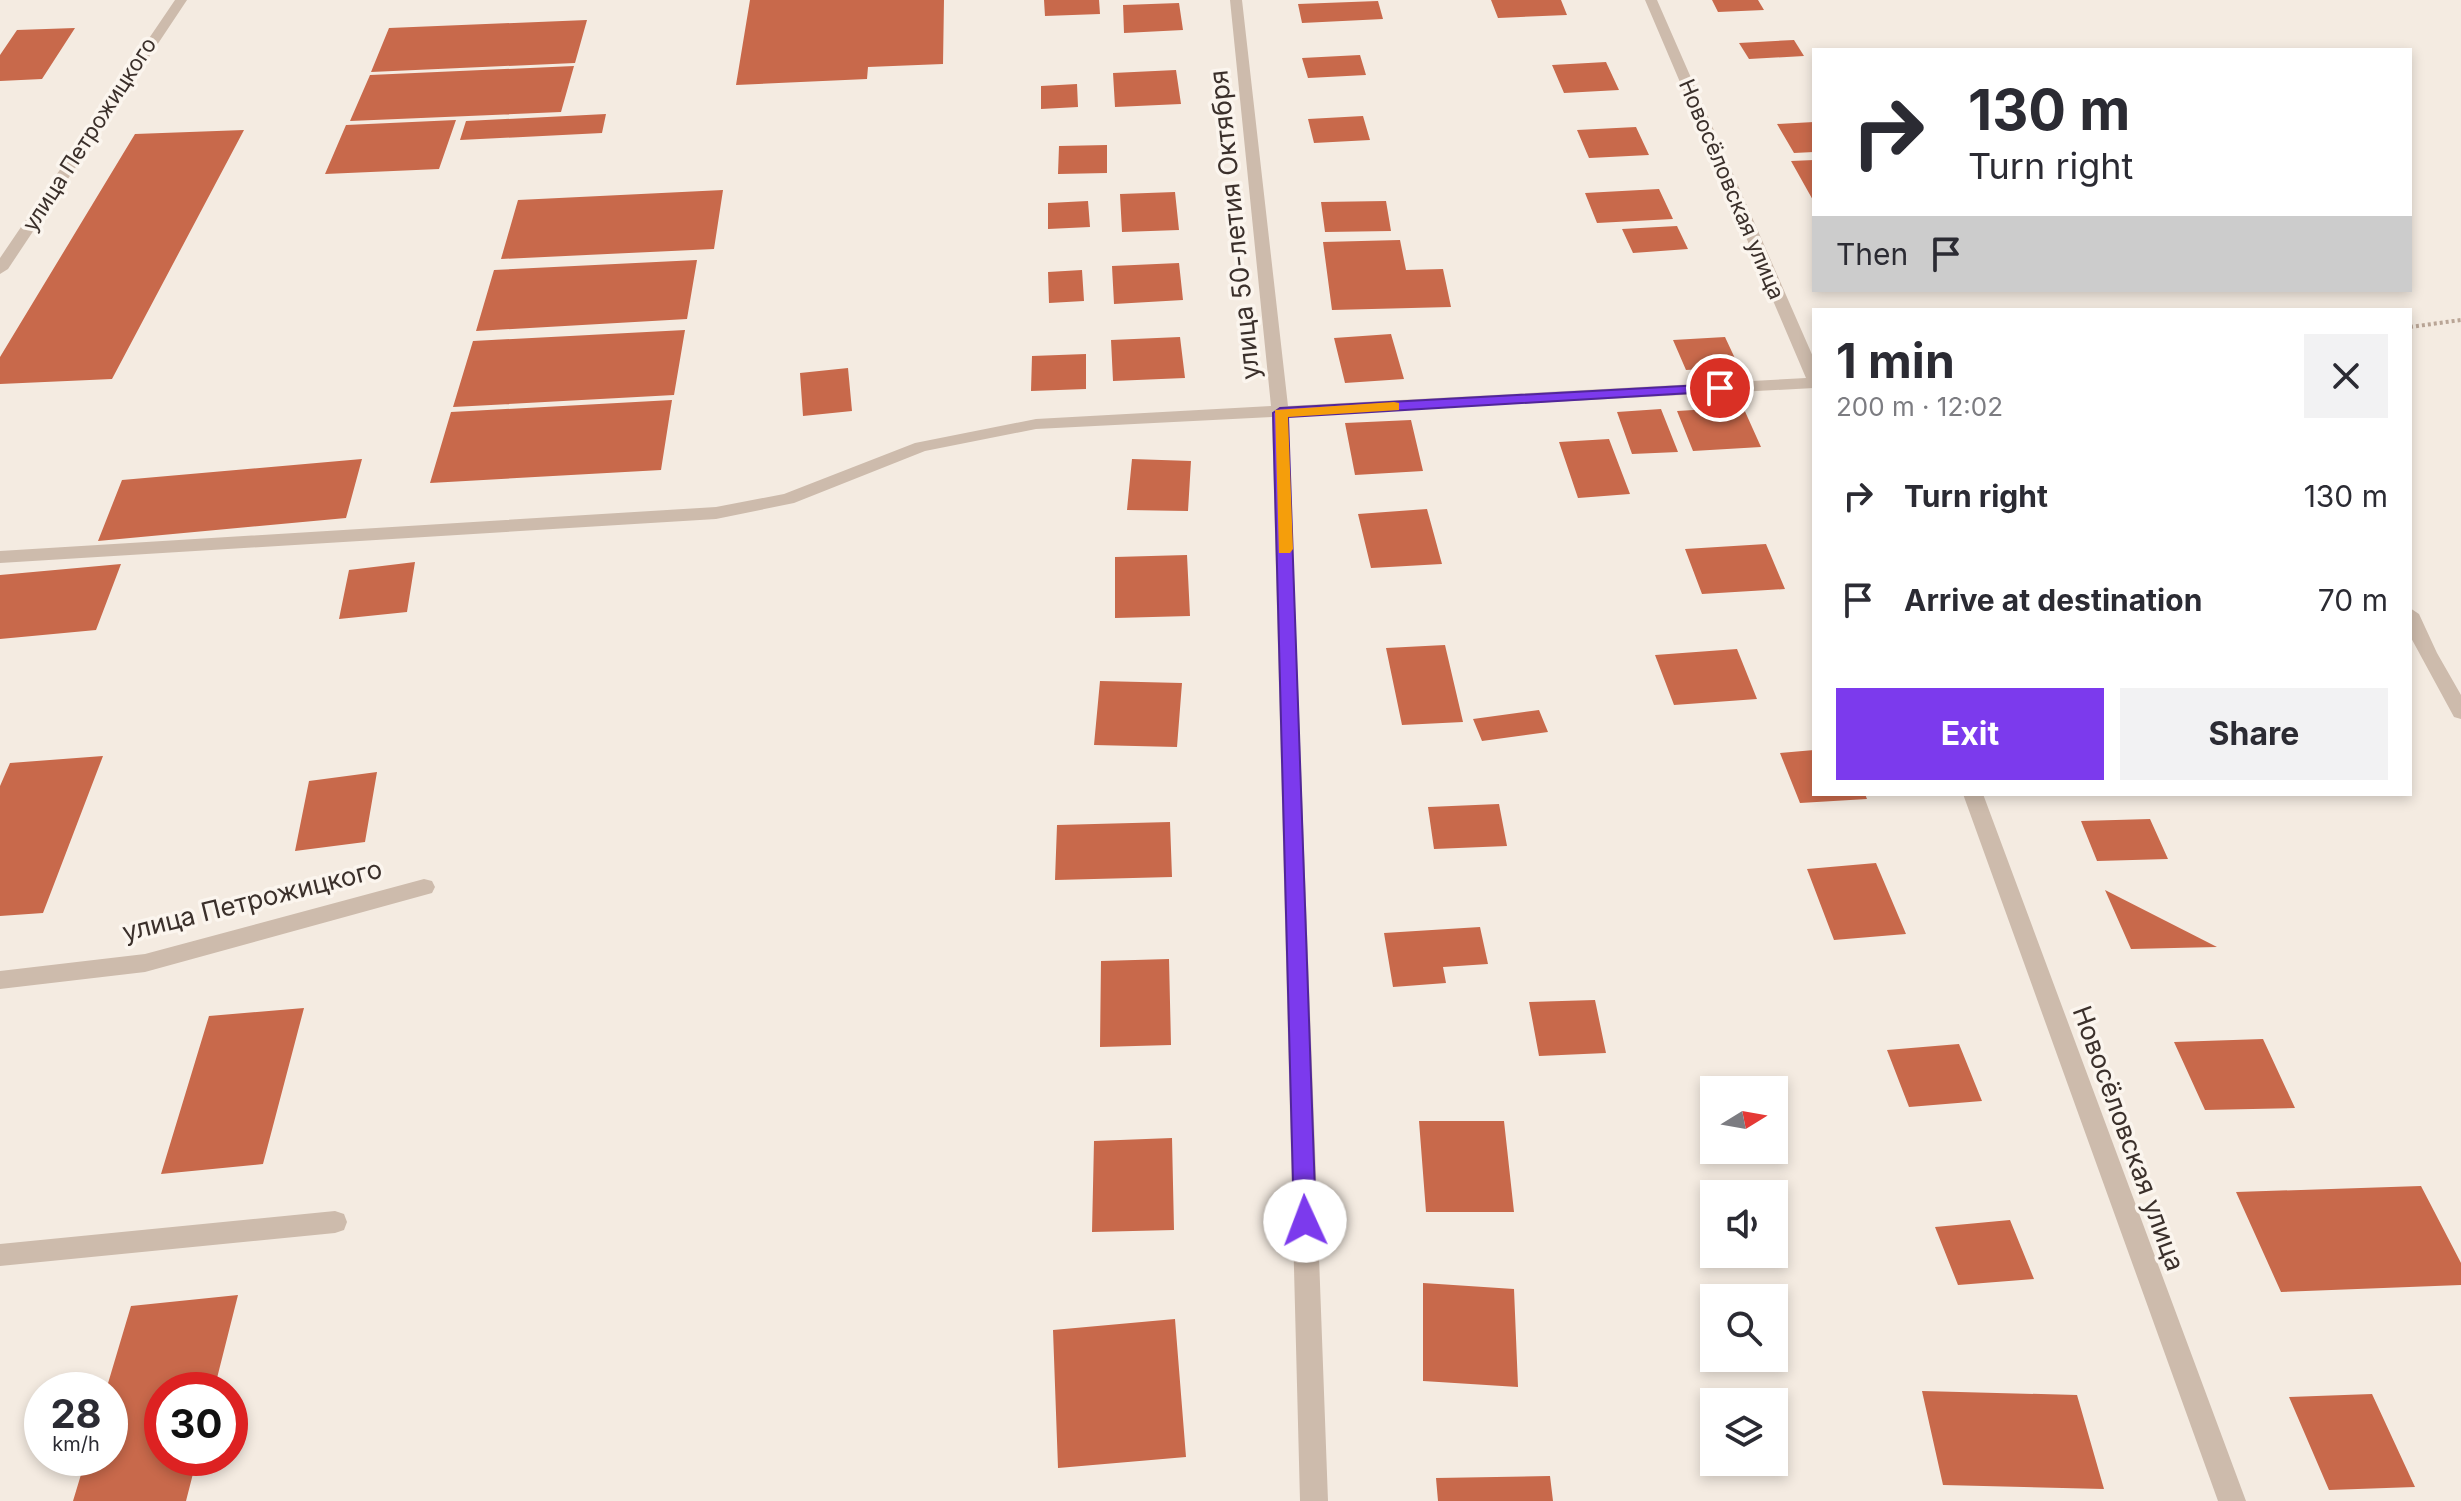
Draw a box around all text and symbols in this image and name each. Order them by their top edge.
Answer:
street label: улица Петрожицкого [17,32,161,236]
street label: улица 50-летия Октября [1202,69,1266,381]
street label: Новосёловская улица [1674,75,1790,303]
text: 130 m [1968,76,2130,144]
icon: right [1836,80,1940,184]
text: Turn right [1968,144,2133,188]
icon: arrive [1924,232,1968,276]
text: Then [1836,236,1908,272]
text: 1 min [1836,331,1955,390]
button: close [2304,334,2388,418]
pin [1686,354,1754,422]
icon: arrive [1698,366,1742,410]
text: 200 m · 12:02 [1836,391,2003,422]
icon: right [1836,474,1880,518]
text: Turn right [1904,478,2048,514]
text: 130 m [2304,478,2388,514]
icon: arrive [1836,578,1880,622]
text: Arrive at destination [1904,582,2202,618]
text: 70 m [2318,582,2388,618]
button: Exit [1836,688,2104,780]
button: Share [2120,688,2388,780]
street label: улица Петрожицкого [119,853,385,947]
street label: Новосёловская улица [2067,1001,2191,1275]
north arrow [1700,1076,1788,1164]
map controls [1700,1076,1788,1476]
position arrow [1263,1179,1347,1263]
button: sound [1700,1180,1788,1268]
button: search [1700,1284,1788,1372]
speed limit sign: 30 [144,1372,248,1476]
button: layers [1700,1388,1788,1476]
text: 28 [50,1389,102,1438]
text: km/h [52,1432,100,1456]

